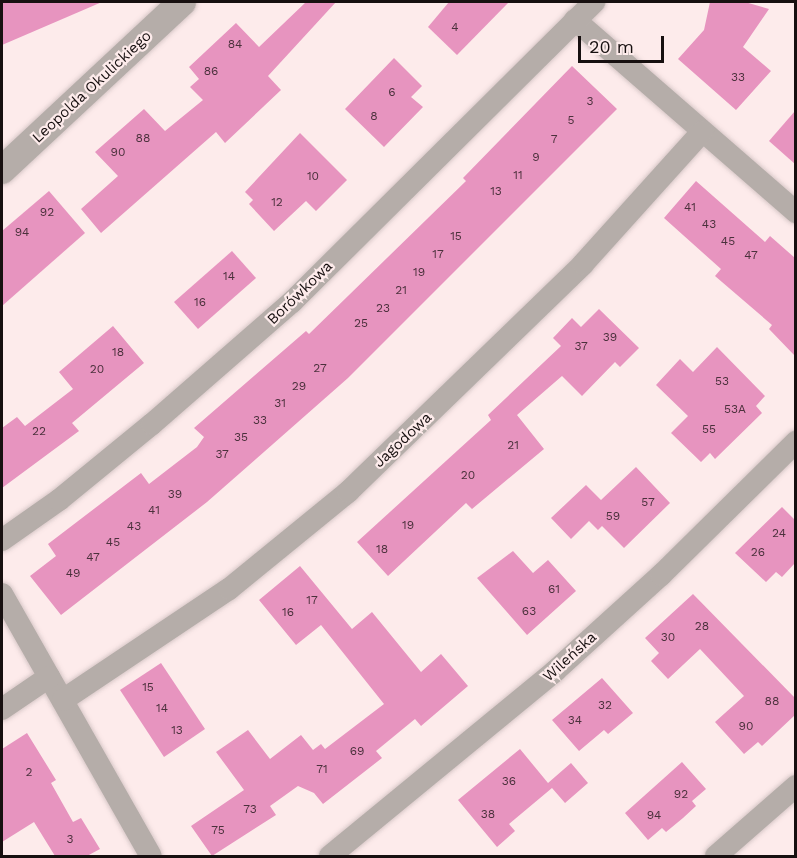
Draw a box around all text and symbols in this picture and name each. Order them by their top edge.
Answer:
house number: 4 [451,21,459,35]
scale bar [581,24,666,62]
street label: Leopolda Okulickiego [29,27,155,147]
text: 20 m [589,36,634,57]
house number: 84 [228,38,242,52]
house number: 86 [204,65,218,79]
house number: 33 [731,71,745,85]
house number: 6 [388,86,396,100]
house number: 3 [587,95,593,109]
house number: 8 [370,110,378,124]
house number: 5 [568,114,574,128]
house number: 88 [136,132,150,146]
house number: 7 [551,133,557,147]
house number: 90 [111,146,125,160]
house number: 9 [532,151,540,165]
house number: 11 [513,169,523,183]
house number: 10 [307,170,319,184]
house number: 13 [490,185,502,199]
house number: 12 [271,196,283,210]
house number: 41 [684,201,696,215]
house number: 92 [40,206,54,220]
house number: 43 [702,218,716,232]
house number: 94 [15,226,29,240]
house number: 15 [450,230,462,244]
house number: 45 [721,235,735,249]
house number: 17 [432,248,444,262]
house number: 47 [744,249,758,263]
street label: Borówkowa [264,257,336,329]
house number: 19 [413,266,425,280]
house number: 14 [223,270,235,284]
house number: 21 [395,284,407,298]
house number: 16 [194,296,206,310]
house number: 23 [376,302,390,316]
house number: 25 [354,317,368,331]
house number: 39 [603,331,617,345]
house number: 37 [574,340,588,354]
house number: 18 [112,346,124,360]
house number: 27 [313,362,327,376]
house number: 20 [90,363,104,377]
house number: 53 [715,375,729,389]
house number: 29 [292,380,306,394]
house number: 31 [274,397,286,411]
house number: 53A [724,403,746,417]
street label: Jagodowa [370,409,436,471]
house number: 33 [253,414,267,428]
house number: 55 [702,423,716,437]
house number: 22 [32,425,46,439]
house number: 35 [234,431,248,445]
house number: 21 [507,439,519,453]
house number: 37 [215,448,229,462]
house number: 20 [461,469,475,483]
house number: 39 [168,488,182,502]
house number: 57 [641,496,655,510]
house number: 41 [148,504,160,518]
house number: 59 [606,510,620,524]
house number: 19 [402,519,414,533]
house number: 43 [127,520,141,534]
house number: 24 [772,527,786,541]
house number: 45 [106,536,120,550]
house number: 18 [376,543,388,557]
house number: 26 [751,546,765,560]
house number: 47 [86,551,100,565]
house number: 49 [66,567,80,581]
house number: 61 [548,583,560,597]
house number: 17 [306,594,318,608]
house number: 63 [522,605,536,619]
house number: 16 [282,606,294,620]
house number: 28 [695,620,709,634]
street label: Wileńska [540,628,600,686]
house number: 30 [661,631,675,645]
house number: 15 [142,681,154,695]
house number: 88 [765,695,779,709]
house number: 32 [598,699,612,713]
house number: 14 [156,702,168,716]
house number: 34 [568,714,582,728]
house number: 90 [739,720,753,734]
house number: 13 [171,724,183,738]
house number: 69 [350,745,364,759]
house number: 71 [316,763,328,777]
house number: 2 [26,766,32,780]
house number: 36 [502,775,516,789]
house number: 92 [674,788,688,802]
house number: 73 [243,803,257,817]
house number: 38 [481,808,495,822]
house number: 94 [647,809,661,823]
house number: 75 [211,824,225,838]
house number: 3 [67,833,73,847]

